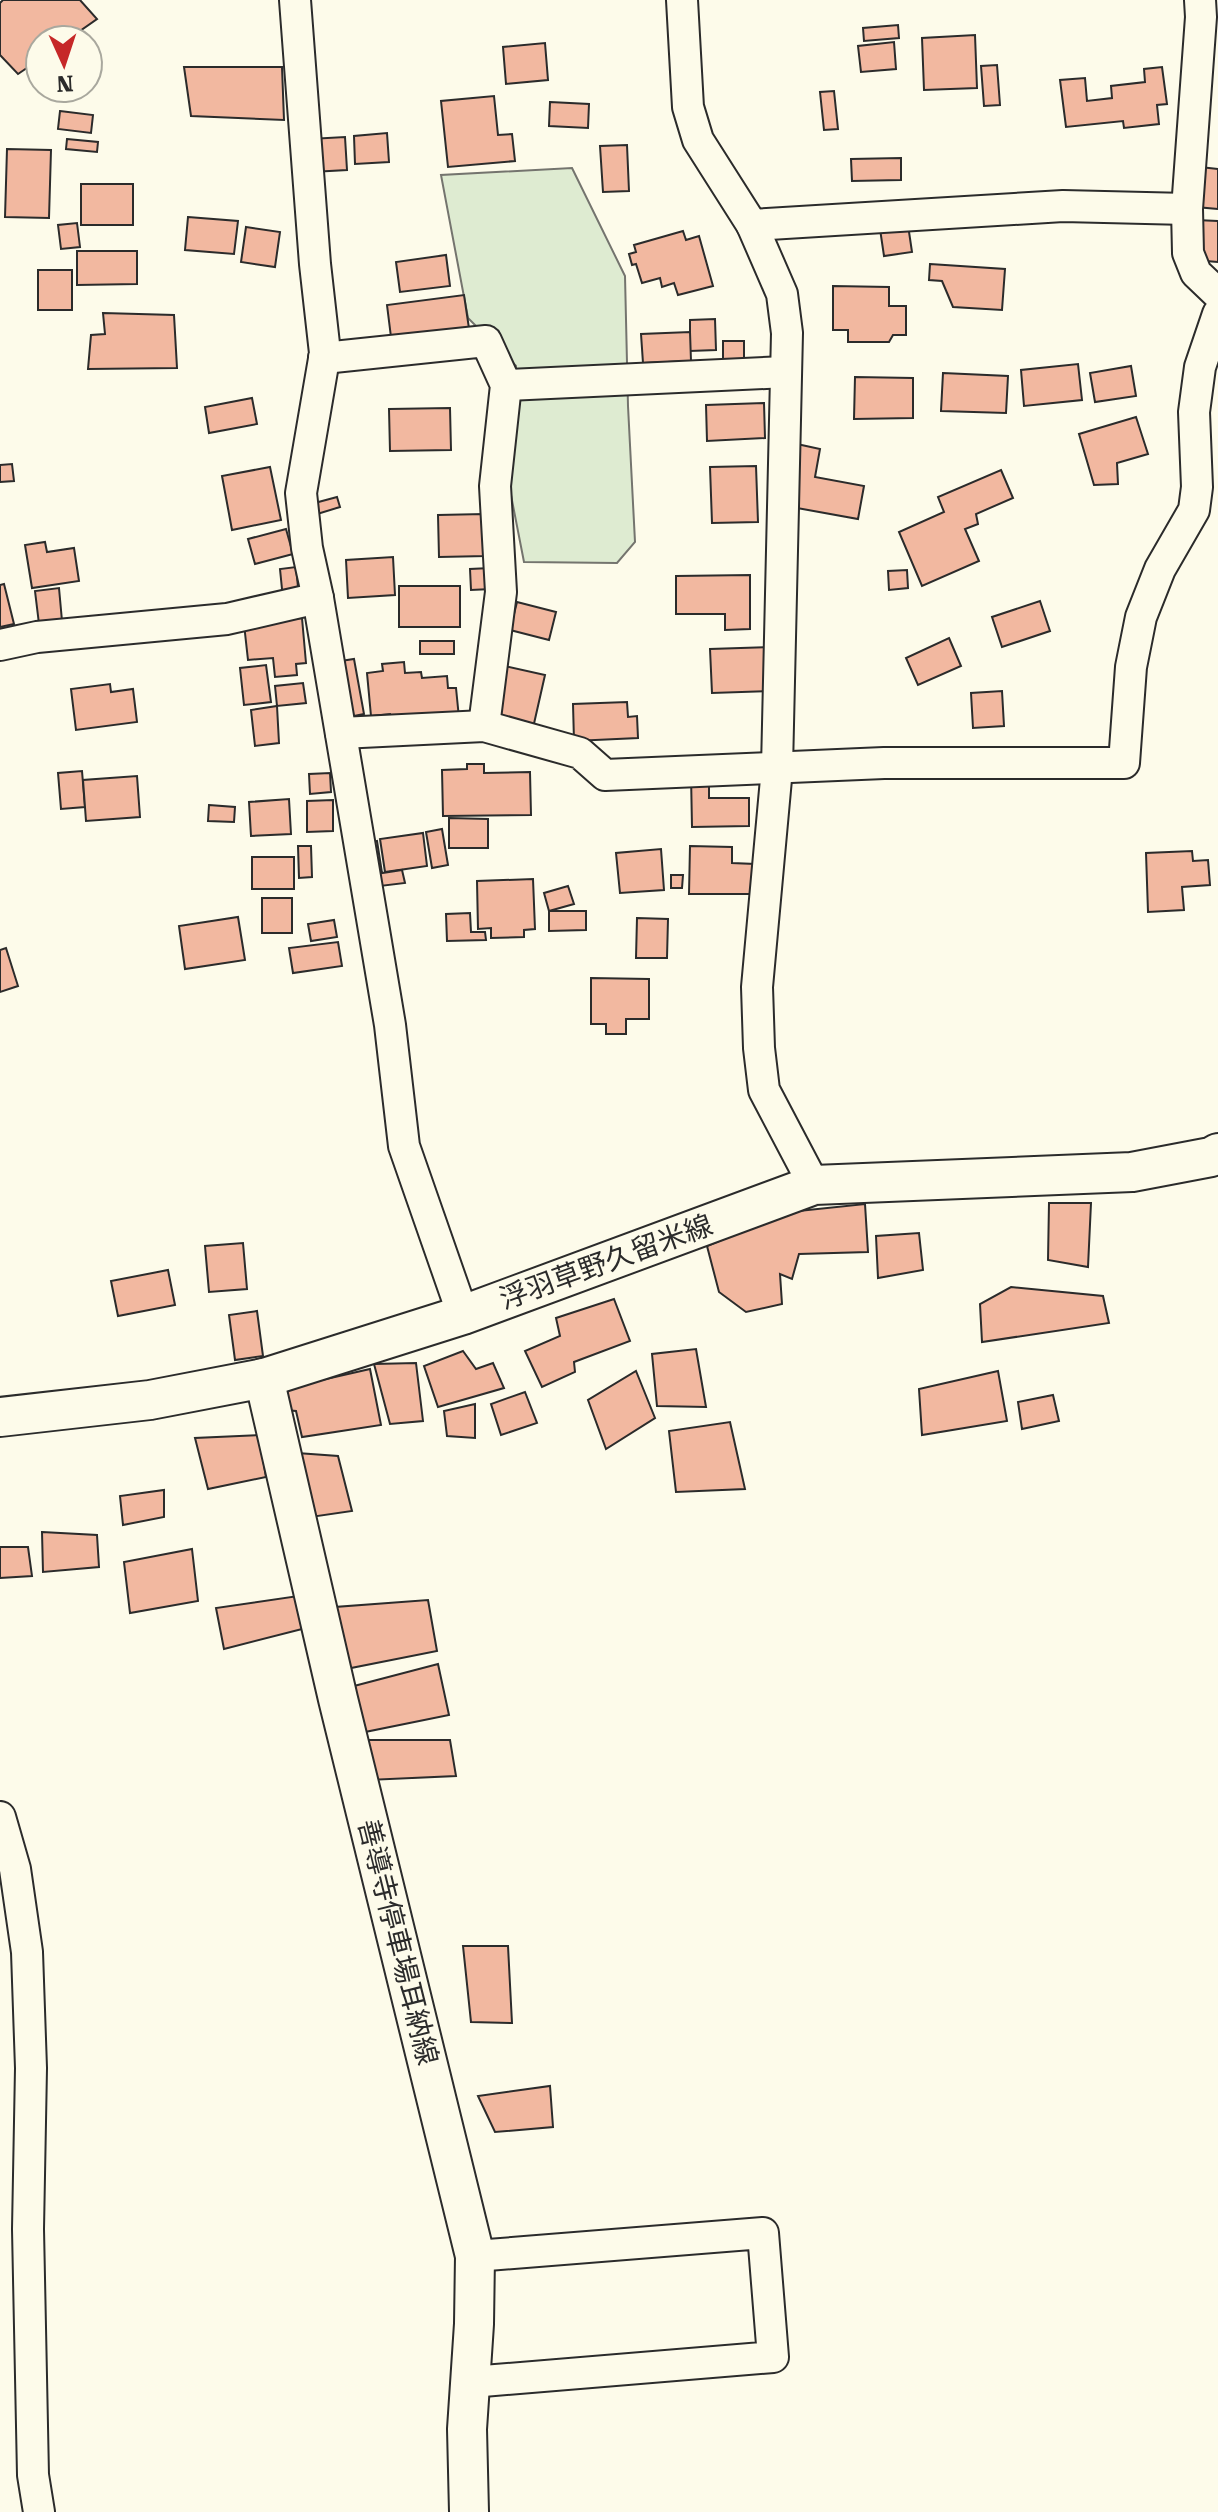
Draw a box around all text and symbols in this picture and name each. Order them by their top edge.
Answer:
north arrow [24,24,104,104]
text: N [56,71,74,96]
street label: 浮羽草野久留米線 [495,1208,717,1316]
street label: 善導寺停車場耳納線 [352,1816,444,2068]

